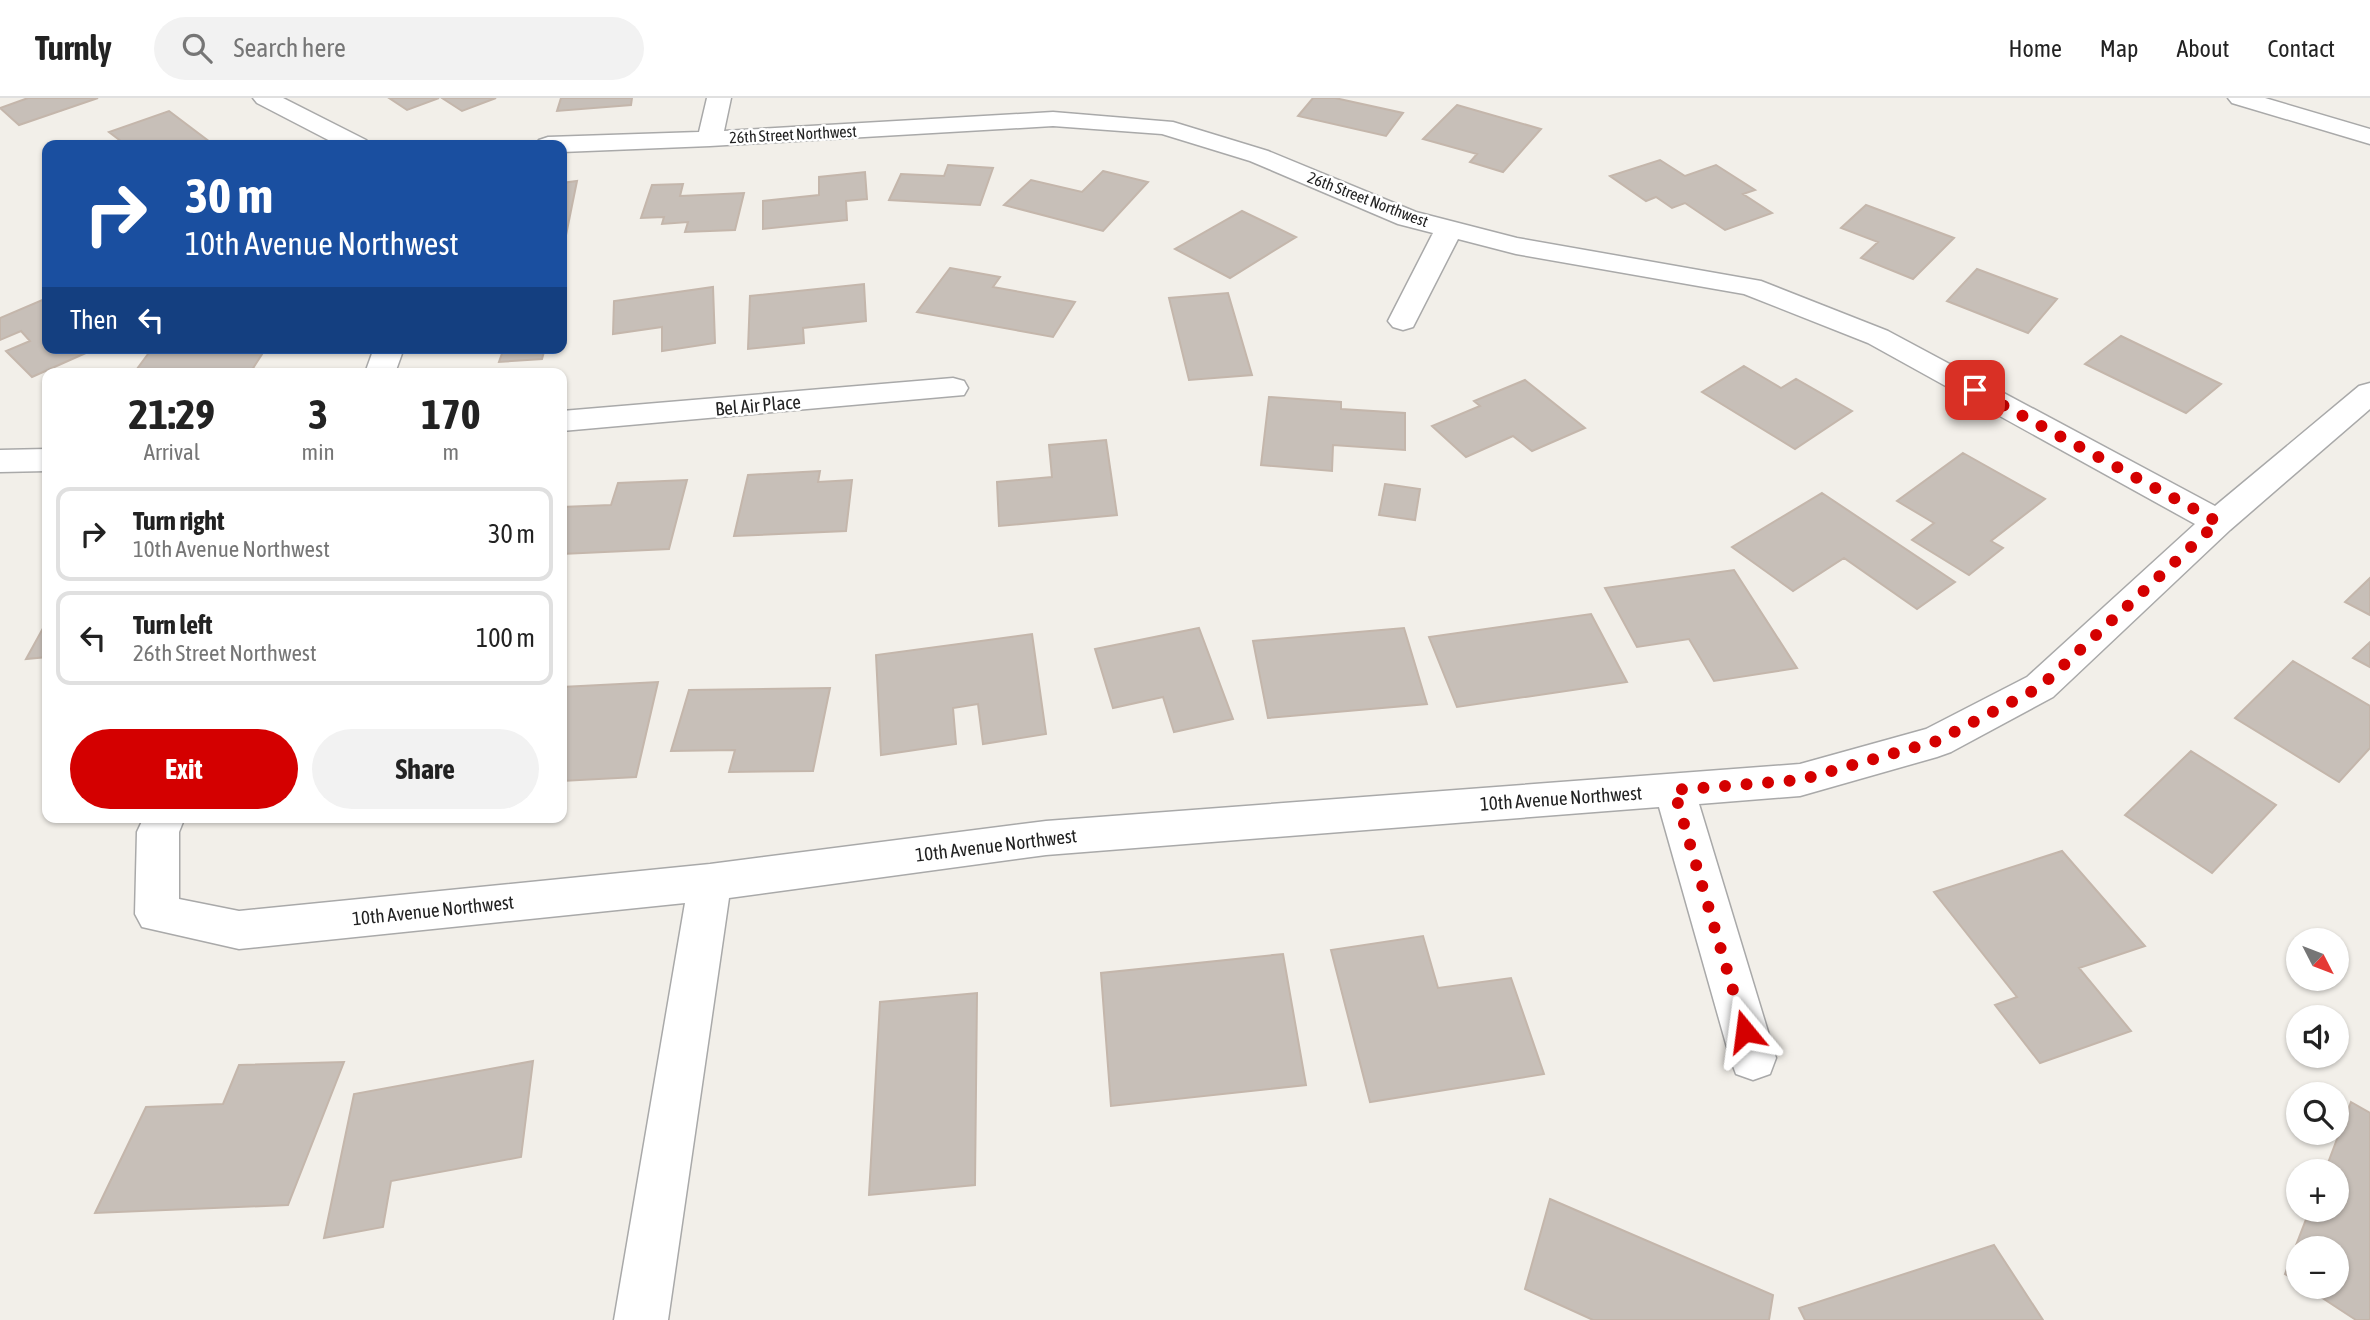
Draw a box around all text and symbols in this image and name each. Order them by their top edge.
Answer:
search box [154,17,644,80]
text: Turnly [35,29,112,67]
icon: search [178,29,216,67]
text: Search here [234,33,346,63]
text: Home [2008,35,2062,62]
text: Map [2100,35,2138,62]
text: About [2176,35,2229,62]
text: Contact [2267,35,2335,62]
street label: 26th Street Northwest [729,122,858,146]
text: 30 m [185,167,273,223]
icon: right [70,168,161,259]
street label: 26th Street Northwest [1305,168,1431,230]
text: 10th Avenue Northwest [185,225,459,262]
icon: left [132,301,170,339]
text: Then [70,305,118,335]
pin [1945,360,2005,420]
icon: arrive [1956,371,1994,409]
text: 21:29 [129,390,215,438]
text: 3 [308,390,328,438]
text: 170 [421,390,480,438]
street label: Bel Air Place [714,390,802,420]
text: Arrival [144,439,200,465]
text: min [302,439,335,465]
text: m [443,439,459,465]
text: Turn right [133,506,224,536]
icon: right [74,515,112,553]
text: 30 m [488,519,535,549]
text: 10th Avenue Northwest [133,536,330,562]
text: Turn left [133,610,213,640]
icon: left [74,619,112,657]
text: 100 m [476,623,535,653]
text: 26th Street Northwest [133,640,317,666]
button: Exit [70,729,298,809]
button: Share [312,729,539,809]
street label: 10th Avenue Northwest [1479,781,1643,815]
street label: 10th Avenue Northwest [914,824,1078,866]
street label: 10th Avenue Northwest [351,891,515,929]
north arrow [2286,928,2348,990]
map controls [2286,928,2349,1299]
position arrow [1708,994,1782,1068]
button: sound [2286,1005,2349,1068]
button: search [2286,1082,2349,1145]
button: + [2286,1159,2349,1222]
button: − [2286,1236,2349,1299]

